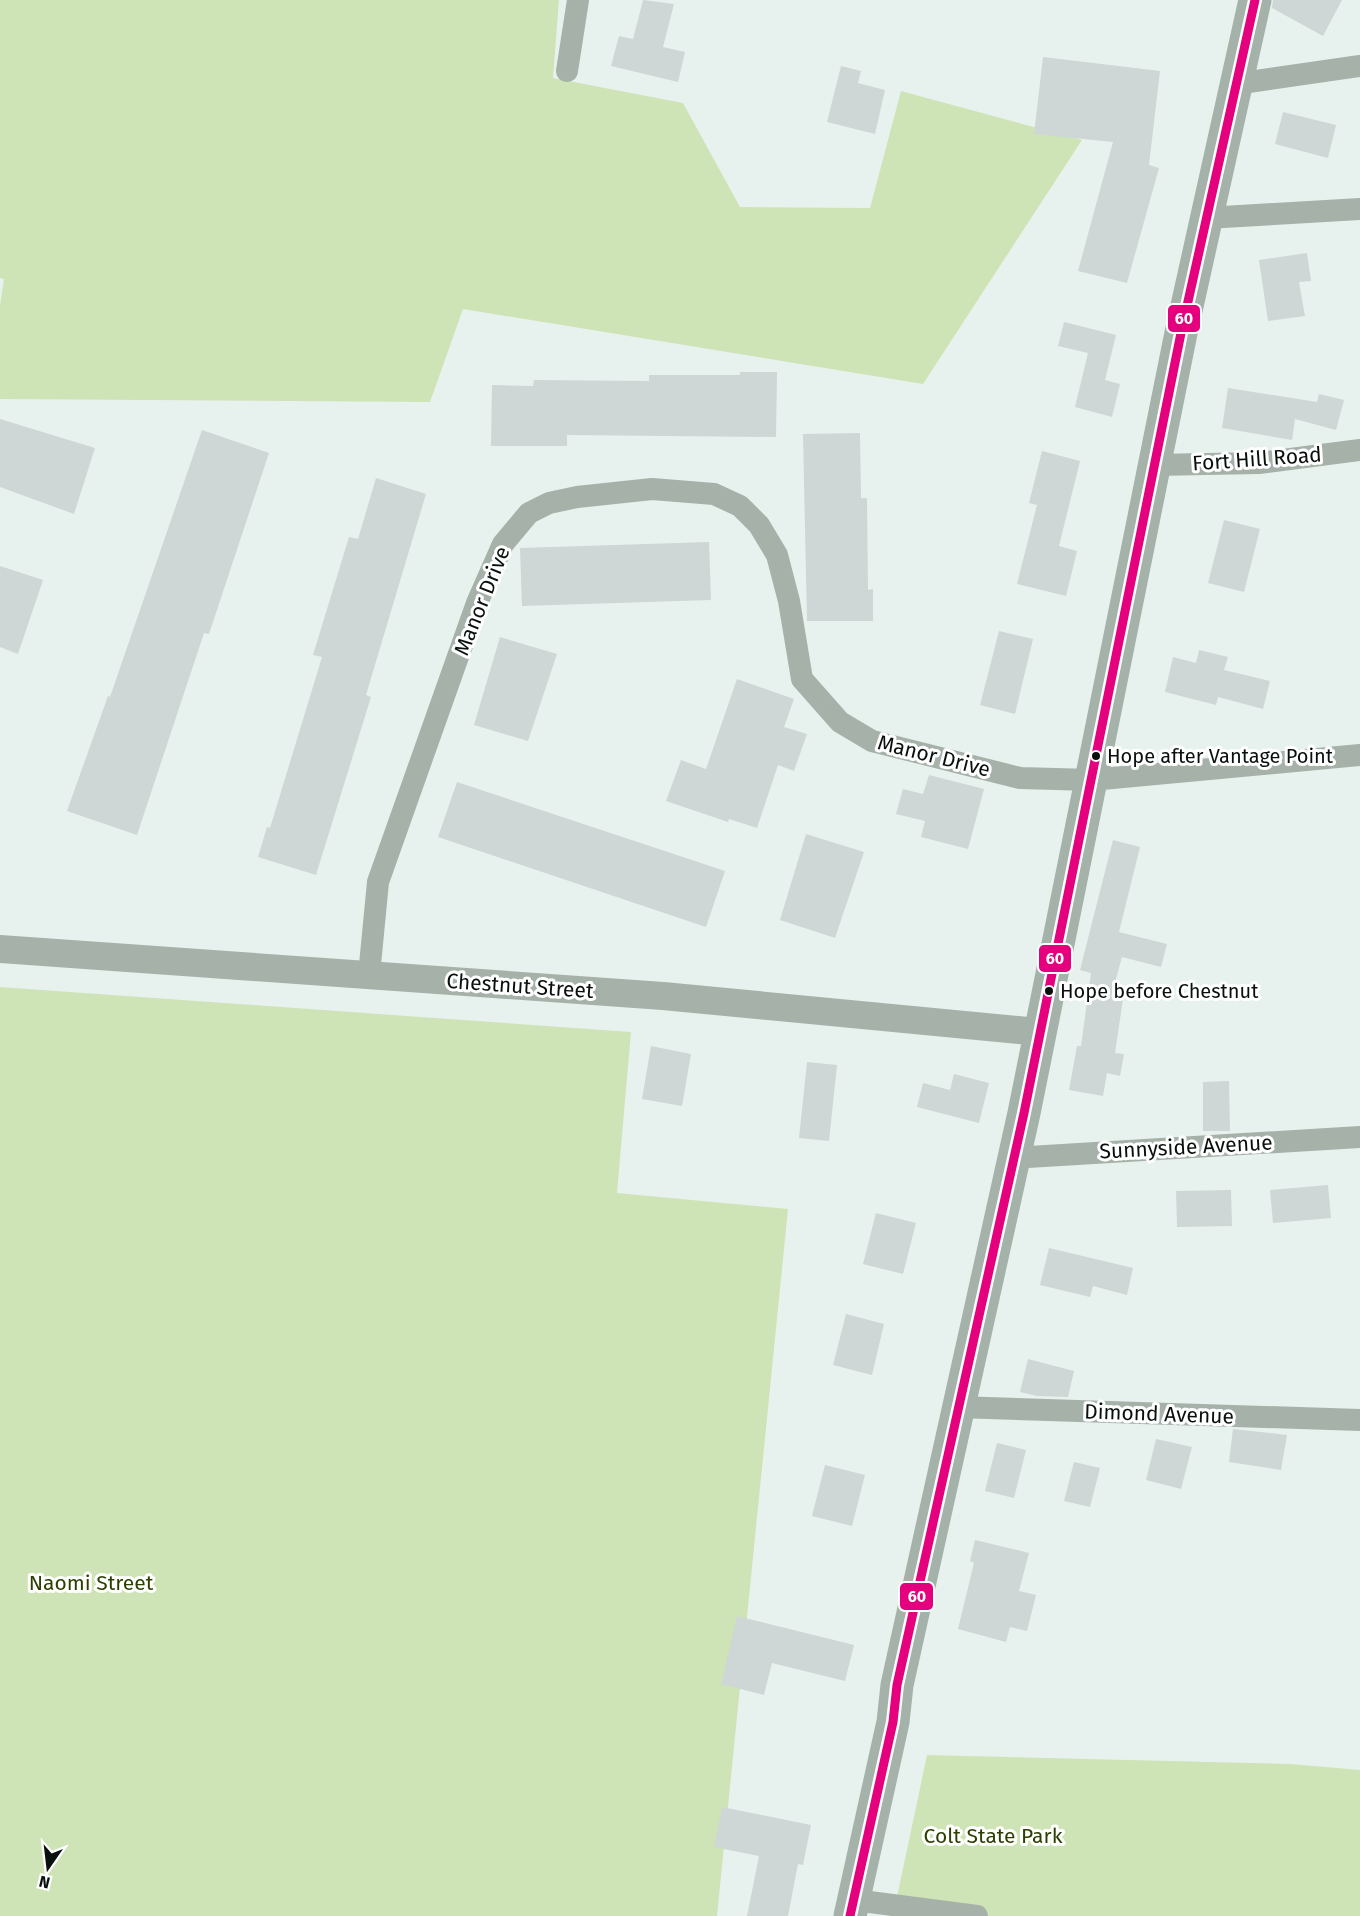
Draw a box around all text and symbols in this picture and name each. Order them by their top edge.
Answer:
line badge: 60 [1167,304,1201,333]
text: 60 [1175,309,1193,328]
street label: Fort Hill Road [1191,442,1323,476]
street label: Manor Drive [448,543,516,659]
street label: Manor Drive [875,729,993,783]
place label: Hope after Vantage Point [1107,744,1334,768]
marker: Hope after Vantage Point [1090,750,1102,762]
line badge: 60 [1038,944,1072,973]
text: 60 [1046,949,1064,968]
street label: Chestnut Street [446,968,595,1004]
place label: Hope before Chestnut [1060,979,1259,1003]
marker: Hope before Chestnut [1043,985,1055,997]
street label: Sunnyside Avenue [1099,1129,1273,1165]
street label: Dimond Avenue [1084,1398,1234,1430]
park label: Naomi Street [29,1570,154,1596]
line badge: 60 [899,1582,934,1611]
text: 60 [908,1587,926,1606]
park label: Colt State Park [924,1823,1063,1849]
north arrow [18,1838,78,1898]
text: N [37,1872,52,1893]

